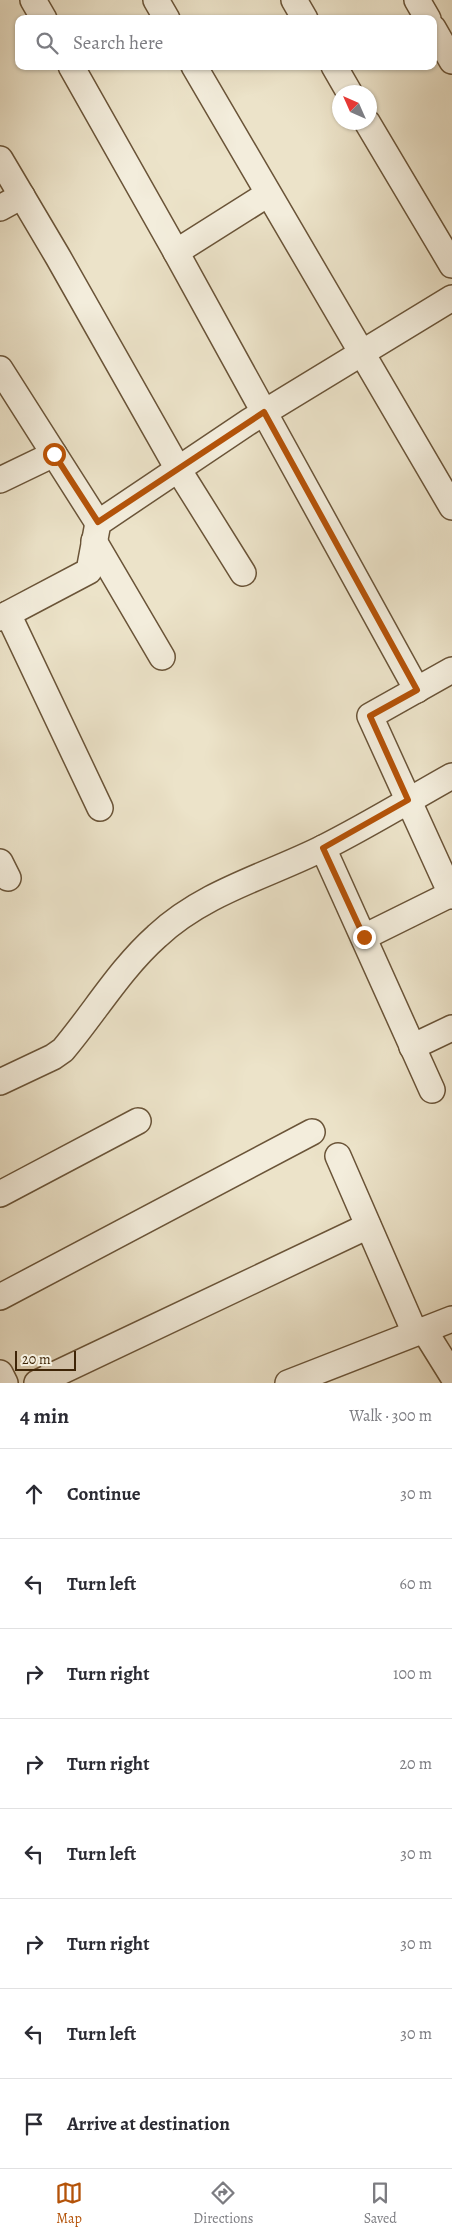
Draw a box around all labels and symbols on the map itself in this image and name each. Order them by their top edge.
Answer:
north arrow [332,85,377,130]
route start [43,443,66,466]
route end [353,926,376,949]
scale bar [15,1348,76,1371]

